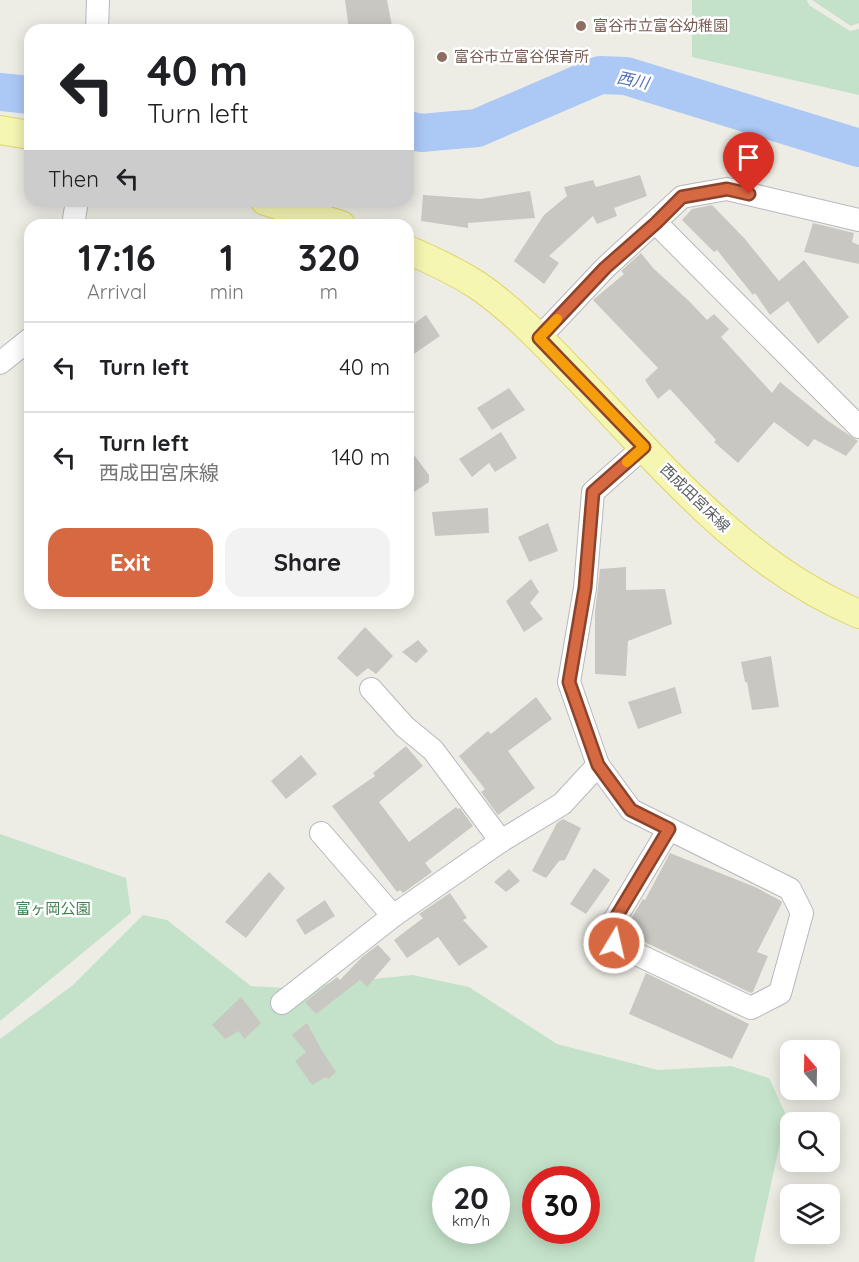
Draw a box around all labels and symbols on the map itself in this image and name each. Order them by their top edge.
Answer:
place label: 富谷市立富谷幼稚園 [593,16,728,35]
marker: 富谷市立富谷幼稚園 [574,19,588,33]
place label: 富谷市立富谷保育所 [454,47,589,66]
marker: 富谷市立富谷保育所 [435,50,449,64]
water label: 西川 [615,67,653,94]
pin [723,132,774,194]
street label: 西成田宮床線 [656,460,734,536]
park label: 富ヶ岡公園 [15,899,91,918]
position arrow [582,911,646,975]
north arrow [780,1040,840,1100]
speed limit sign: 30 [522,1166,600,1244]

